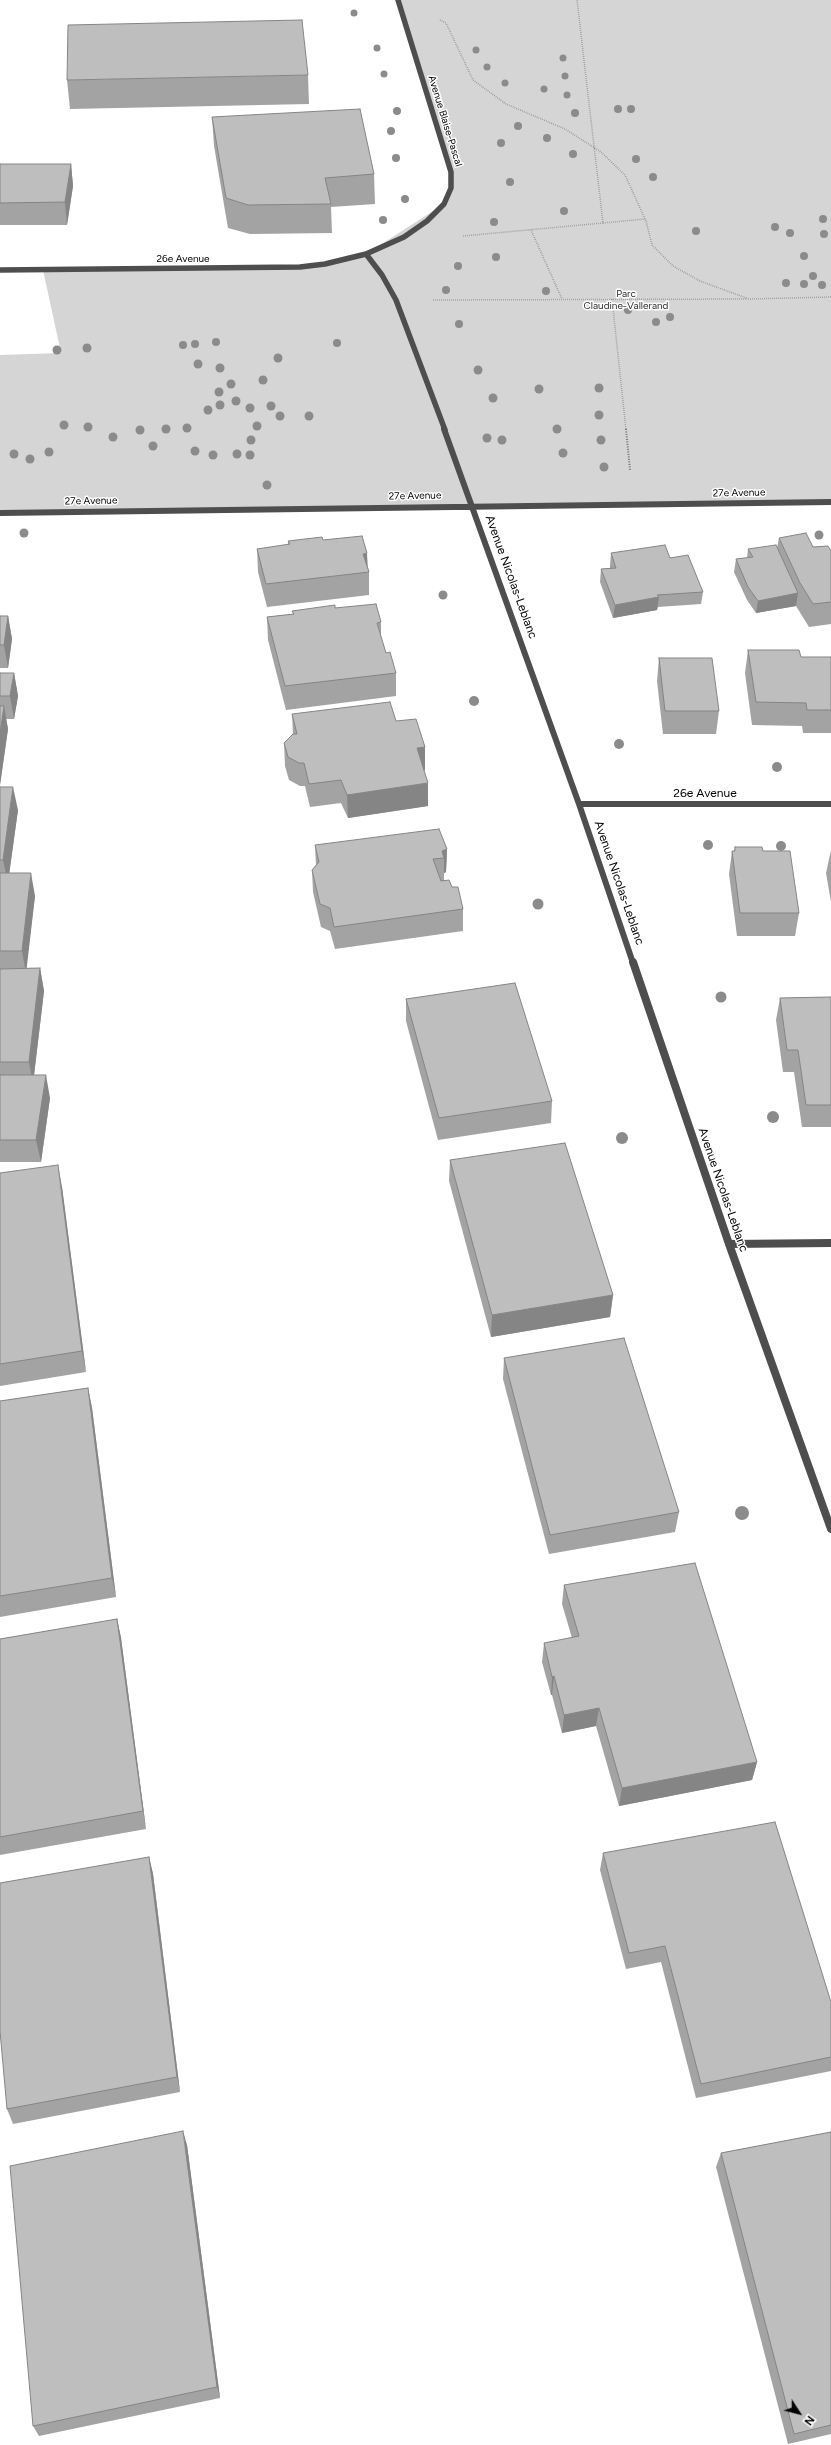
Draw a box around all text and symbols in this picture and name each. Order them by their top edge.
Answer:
street label: Avenue Blaise-Pascal [425,74,465,168]
street label: 26e Avenue [157,253,209,265]
park label: Parc Claudine-Vallerand [584,288,668,312]
street label: 27e Avenue [713,487,765,499]
street label: 27e Avenue [389,490,441,502]
street label: 27e Avenue [65,495,117,507]
street label: Avenue Nicolas-Leblanc [482,513,540,641]
street label: 26e Avenue [673,786,737,800]
street label: Avenue Nicolas-Leblanc [591,819,647,947]
street label: Avenue Nicolas-Leblanc [695,1126,751,1254]
north arrow [779,2393,819,2433]
text: N [801,2413,817,2428]

